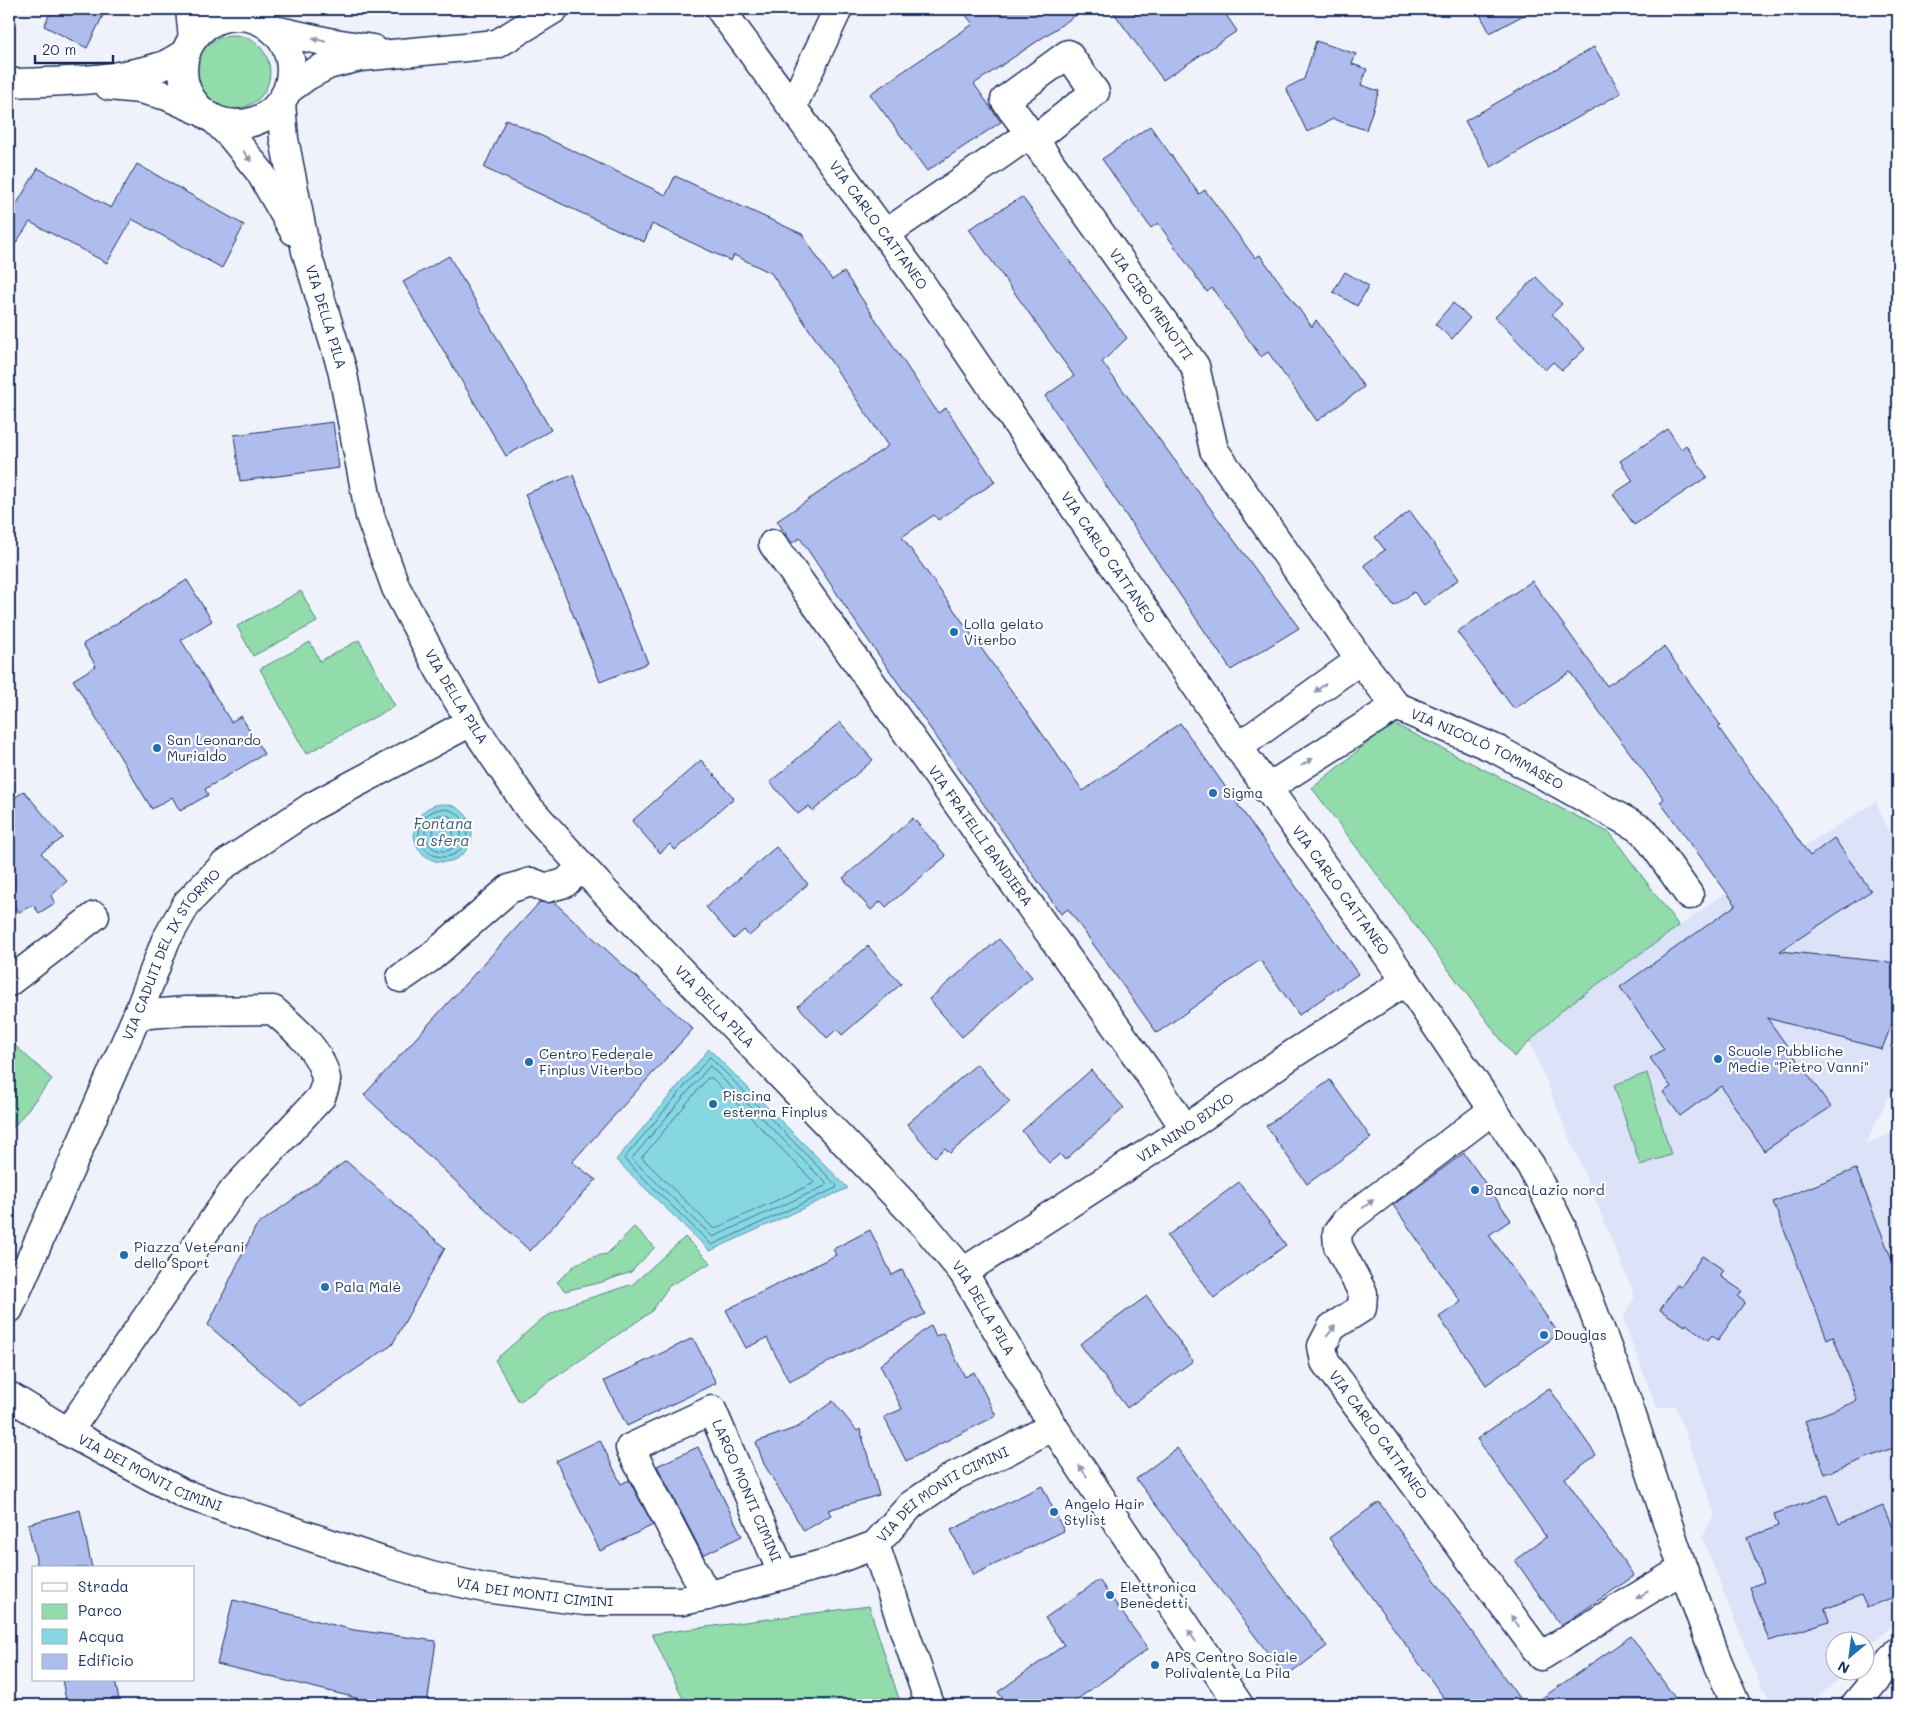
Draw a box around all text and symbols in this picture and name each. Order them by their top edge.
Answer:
scale bar [35,32,112,64]
one-way arrow [311,36,327,44]
text: 20 m [42,39,76,59]
one-way arrow [242,149,253,162]
street label: VIA CARLO CATTANEO [825,156,932,293]
street label: VIA CIRO MENOTTI [1105,244,1198,363]
street label: VIA DELLA PILA [302,262,351,371]
street label: VIA CARLO CATTANEO [1057,488,1160,627]
place label: Lolla gelato Viterbo [964,614,1043,649]
marker: Lolla gelato Viterbo [948,626,960,638]
street label: VIA DELLA PILA [421,645,493,747]
one-way arrow [1314,683,1327,694]
street label: VIA NICOLÒ TOMMASEO [1408,704,1567,794]
place label: San Leonardo Murialdo [167,730,261,765]
marker: San Leonardo Murialdo [151,742,163,754]
one-way arrow [1300,757,1314,766]
street label: VIA FRATELLI BANDIERA [924,761,1037,910]
place label: Sigma [1223,783,1263,802]
marker: Sigma [1207,787,1219,799]
water label: Fontana a sfera [413,813,473,850]
street label: VIA CARLO CATTANEO [1288,821,1394,959]
street label: VIA CADUTI DEL IX STORMO [117,864,224,1043]
street label: VIA DELLA PILA [671,961,759,1052]
place label: Scuole Pubbliche Medie "Pietro Vanni" [1728,1041,1869,1076]
place label: Centro Federale Finplus Viterbo [539,1044,653,1079]
marker: Scuole Pubbliche Medie "Pietro Vanni" [1712,1053,1724,1065]
marker: Centro Federale Finplus Viterbo [523,1056,535,1068]
place label: Piscina esterna Finplus [723,1086,828,1121]
street label: VIA NINO BIXIO [1133,1088,1237,1167]
marker: Piscina esterna Finplus [707,1098,719,1110]
place label: Banca Lazio nord [1485,1180,1605,1199]
marker: Banca Lazio nord [1469,1184,1481,1196]
one-way arrow [1361,1199,1375,1209]
place label: Piazza Veterani dello Sport [134,1237,245,1272]
marker: Piazza Veterani dello Sport [118,1249,130,1261]
street label: VIA DELLA PILA [948,1256,1020,1359]
place label: Pala Malè [335,1277,401,1296]
marker: Pala Malè [319,1281,331,1293]
one-way arrow [1326,1325,1337,1338]
place label: Douglas [1554,1325,1607,1344]
marker: Douglas [1538,1329,1550,1341]
street label: VIA CARLO CATTANEO [1325,1366,1433,1503]
street label: LARGO MONTI CIMINI [708,1416,786,1564]
street label: VIA DEI MONTI CIMINI [75,1429,225,1515]
street label: VIA DEI MONTI CIMINI [872,1442,1011,1546]
one-way arrow [1078,1464,1088,1478]
place label: Angelo Hair Stylist [1064,1494,1145,1529]
marker: Angelo Hair Stylist [1048,1506,1060,1518]
legend [32,1566,195,1682]
street label: VIA DEI MONTI CIMINI [454,1572,613,1611]
text: Strada [78,1576,129,1596]
place label: Elettronica Benedetti [1120,1577,1197,1612]
marker: Elettronica Benedetti [1104,1589,1116,1601]
one-way arrow [1635,1590,1648,1599]
text: Parco [78,1600,122,1620]
one-way arrow [1510,1614,1520,1628]
text: Acqua [78,1626,124,1646]
one-way arrow [1187,1629,1197,1642]
north arrow [1824,1632,1874,1682]
place label: APS Centro Sociale Polivalente La Pila [1165,1647,1298,1682]
text: Edificio [78,1650,134,1670]
text: N [1834,1657,1853,1679]
marker: APS Centro Sociale Polivalente La Pila [1149,1659,1161,1671]

